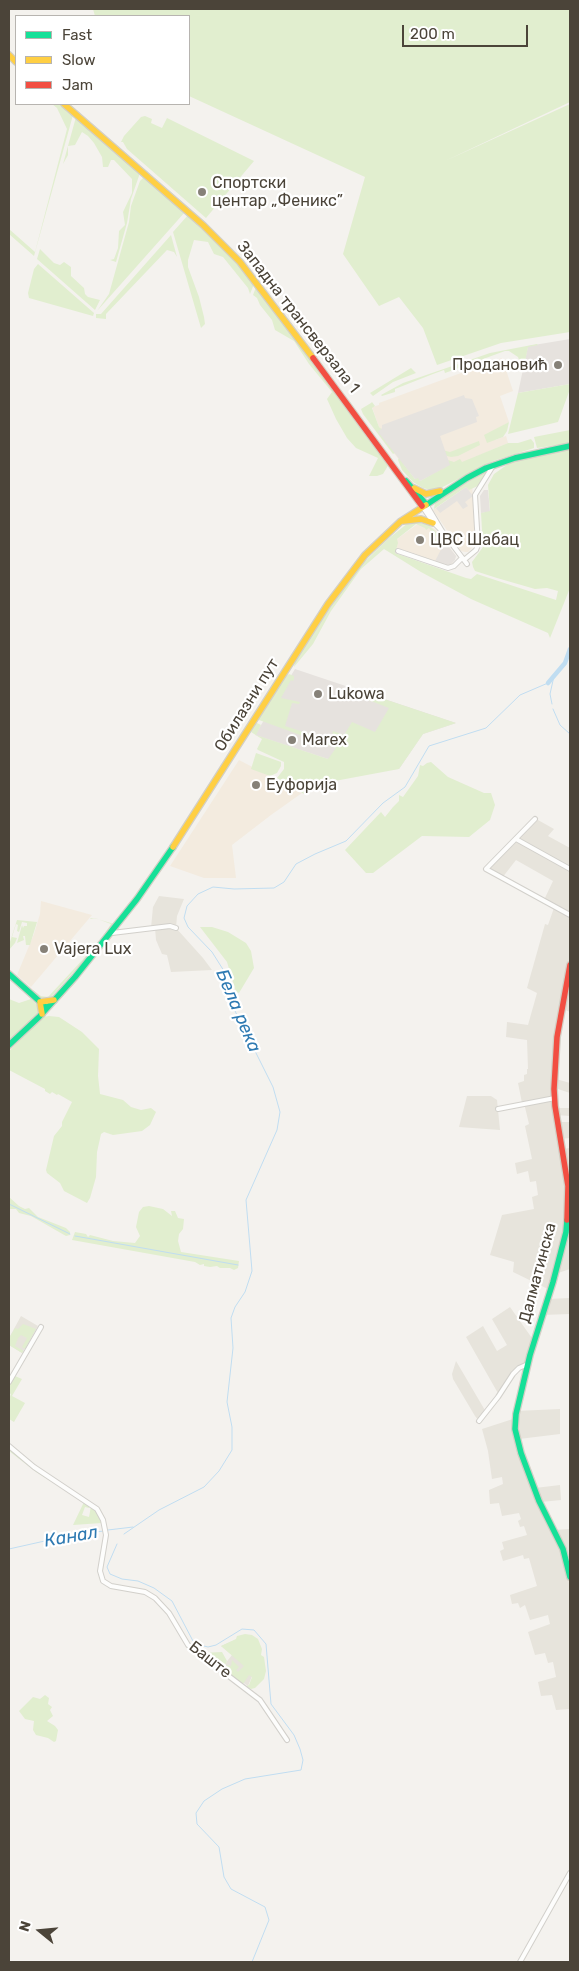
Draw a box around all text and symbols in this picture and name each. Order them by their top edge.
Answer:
legend [15,15,190,105]
scale bar [404,15,530,47]
text: 200 m [410,25,455,43]
text: Fast [62,26,92,44]
text: Slow [62,51,95,69]
text: Jam [62,76,93,94]
place label: Спортски центар „Феникс” [212,173,343,211]
marker: Спортски центар „Феникс” [196,186,208,198]
street label: Западна трансверзала 1 [233,237,363,397]
place label: Продановић [452,355,548,375]
marker: Продановић [552,359,564,371]
place label: ЦВС Шабац [430,530,519,550]
marker: ЦВС Шабац [414,534,426,546]
street label: Обилазни пут [211,655,283,755]
place label: Lukowa [328,684,385,704]
marker: Lukowa [312,688,324,700]
place label: Marex [302,730,347,750]
marker: Marex [286,734,298,746]
place label: Еуфорија [266,775,337,795]
marker: Еуфорија [250,779,262,791]
place label: Vajera Lux [54,939,131,959]
marker: Vajera Lux [38,943,50,955]
water label: Бела река [211,966,265,1056]
street label: Далматинска [515,1221,561,1325]
water label: Канал [42,1522,100,1552]
street label: Баште [185,1637,235,1683]
north arrow [15,1906,65,1956]
text: N [16,1919,35,1934]

